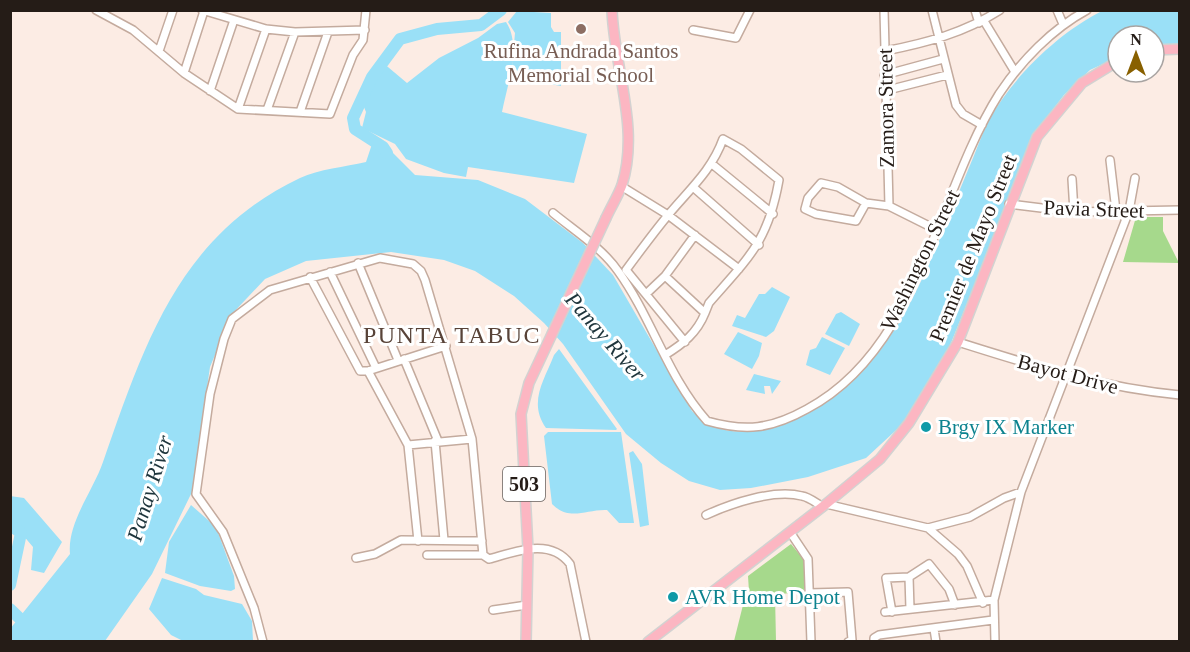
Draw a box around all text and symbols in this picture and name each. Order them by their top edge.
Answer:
marker: Rufina Andrada Santos Memorial School [574,22,588,36]
north arrow [1106,24,1166,84]
text: N [1130,31,1142,48]
place label: Rufina Andrada Santos Memorial School [484,39,678,87]
street label: Zamora Street [873,48,899,168]
street label: Premier de Mayo Street [924,151,1022,345]
street label: Washington Street [875,185,965,334]
street label: Pavia Street [1043,195,1145,223]
water label: Panay River [560,286,651,386]
district label: PUNTA TABUC [363,322,541,348]
street label: Bayot Drive [1015,349,1121,399]
place label: Brgy IX Marker [938,415,1074,439]
marker: Brgy IX Marker [919,420,933,434]
water label: Panay River [121,432,178,545]
road number: 503 [503,467,545,501]
place label: AVR Home Depot [685,585,840,609]
marker: AVR Home Depot [666,590,680,604]

